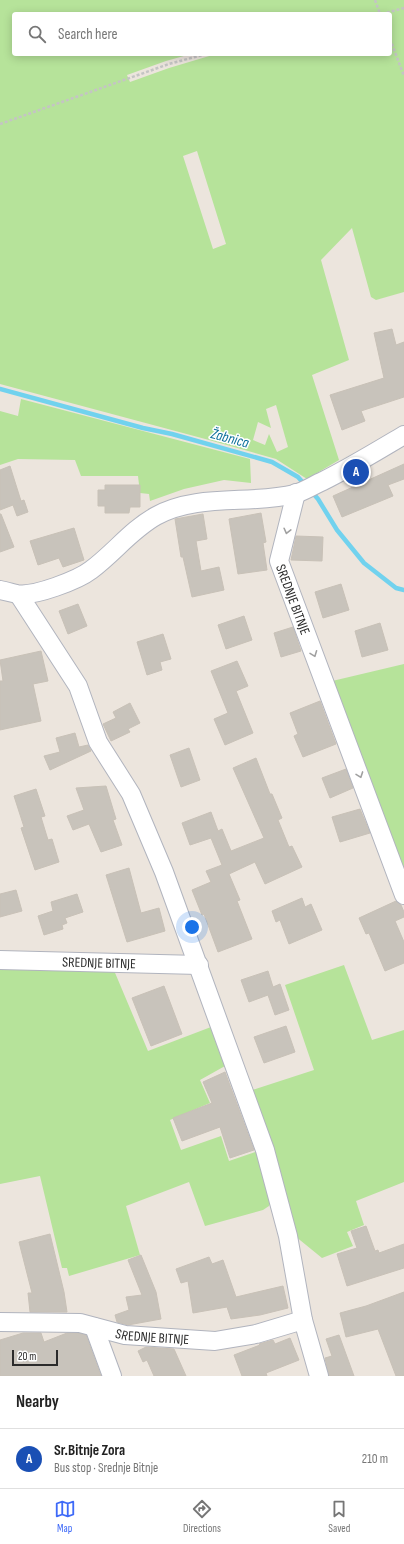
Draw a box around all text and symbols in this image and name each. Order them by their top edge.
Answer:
search box [12,12,392,56]
icon: search [26,23,48,45]
text: Search here [58,25,118,44]
water label: Žabnica [208,424,251,453]
pin: A [343,457,369,487]
one-way arrow [283,528,291,534]
street label: SREDNJE BITNJE [272,562,314,637]
one-way arrow [309,650,317,657]
one-way arrow [355,772,363,779]
your location [182,917,202,937]
street label: SREDNJE BITNJE [62,954,136,972]
street label: SREDNJE BITNJE [114,1325,190,1348]
scale bar [12,1348,58,1367]
text: 20 m [18,1350,36,1363]
text: Nearby [16,1392,59,1412]
text: Sr.Bitnje Zora [54,1441,125,1460]
text: A [26,1451,32,1467]
text: 210 m [362,1451,388,1467]
text: Bus stop · Srednje Bitnje [54,1460,158,1476]
tab: Map [54,1498,76,1535]
tab: Directions [183,1498,221,1535]
tab: Saved [328,1498,350,1535]

